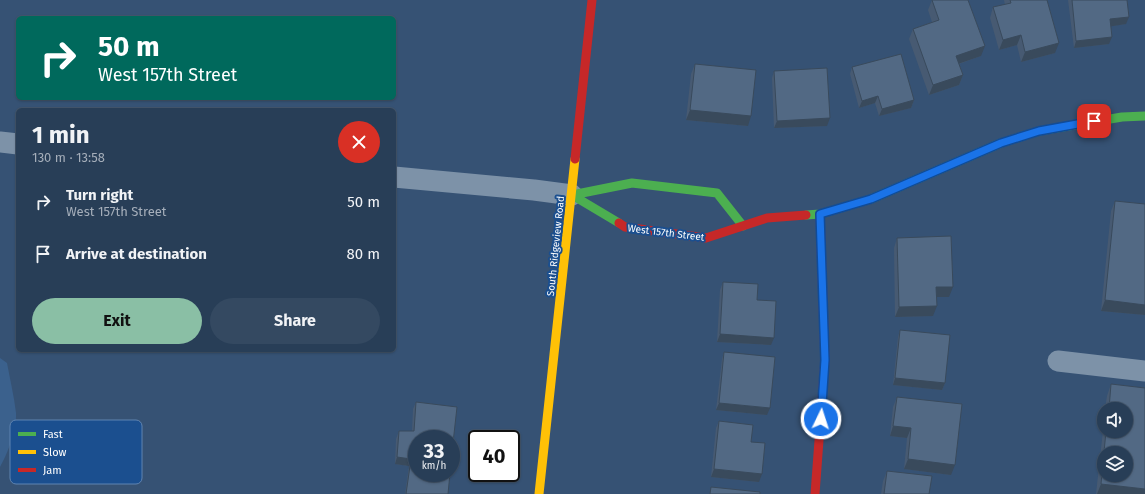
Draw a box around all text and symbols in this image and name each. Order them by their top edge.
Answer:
text: 50 m [98,30,160,63]
icon: right [32,32,84,84]
text: West 157th Street [98,64,237,86]
pin [1077,104,1111,138]
icon: arrive [1083,110,1105,132]
text: 1 min [32,121,90,149]
button: close [338,121,380,163]
text: 130 m · 13:58 [32,150,105,165]
text: Turn right [66,186,133,204]
icon: right [32,191,54,213]
text: 50 m [347,193,380,211]
street label: South Ridgeview Road [545,195,567,297]
text: West 157th Street [66,204,167,219]
street label: West 157th Street [627,222,705,244]
icon: arrive [32,243,54,265]
text: Arrive at destination [66,245,207,263]
text: 80 m [347,245,380,263]
button: Exit [32,298,202,344]
button: Share [210,298,380,344]
position arrow [800,398,842,440]
map controls [1097,402,1133,482]
button: sound [1097,402,1133,438]
legend [10,420,142,484]
text: Fast [43,428,63,441]
speed limit sign: 40 [468,430,520,482]
text: 33 [424,439,444,463]
text: Slow [43,446,67,459]
button: layers [1097,446,1133,482]
text: km/h [422,460,446,472]
text: Jam [43,464,62,477]

